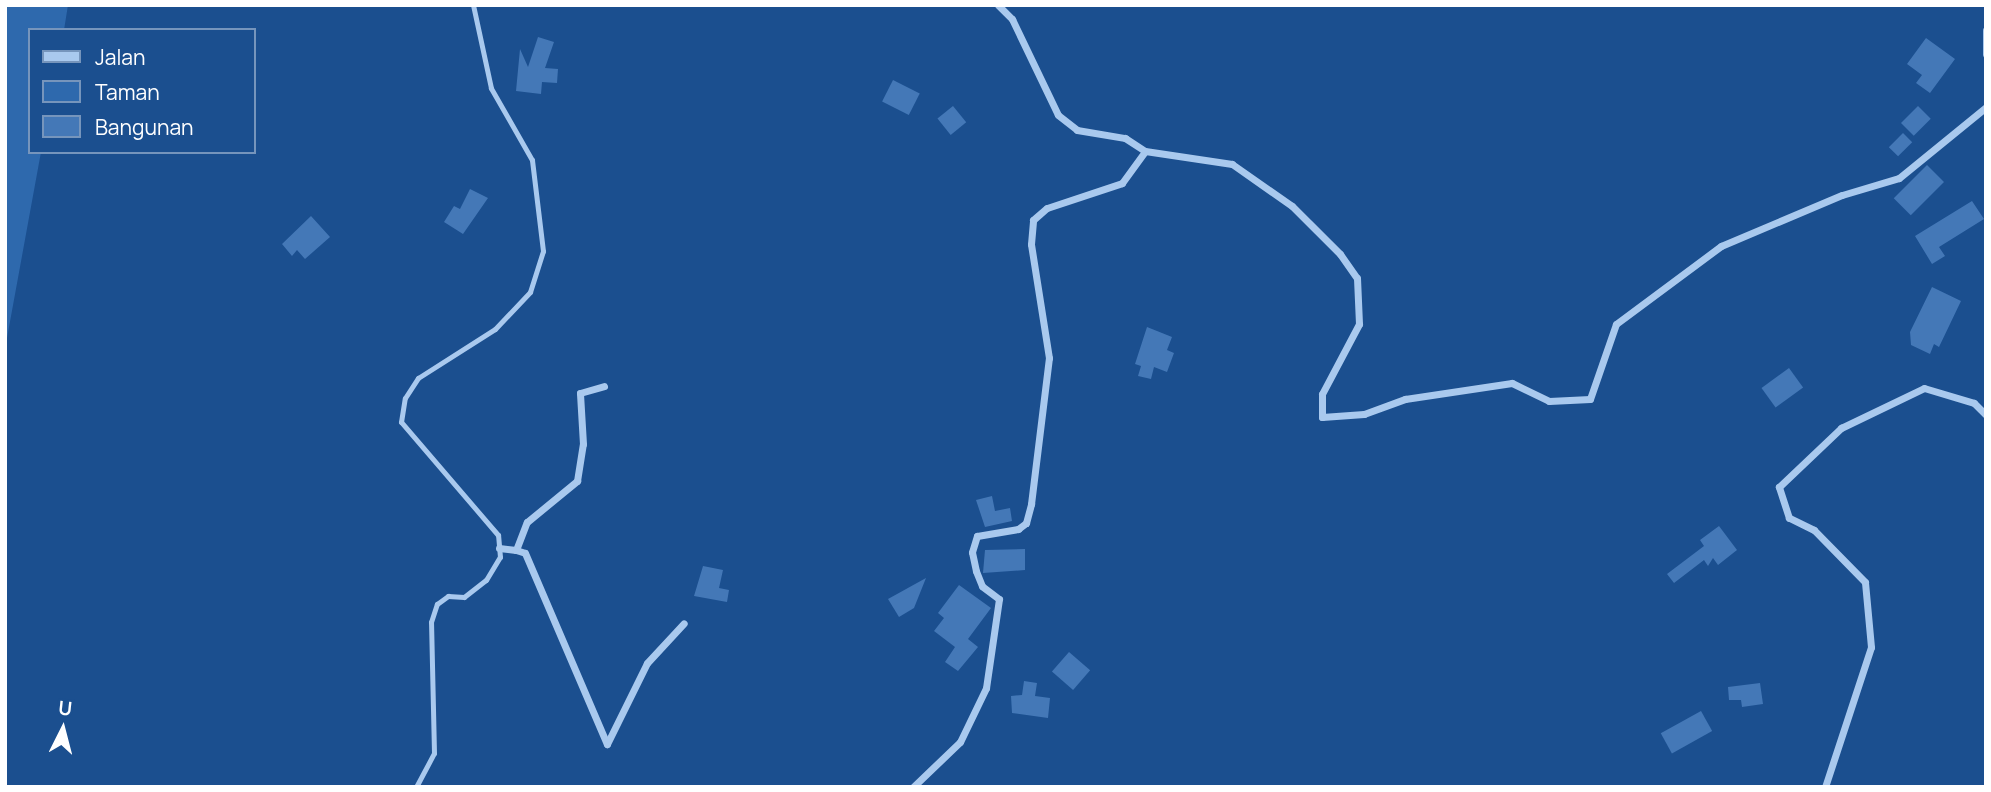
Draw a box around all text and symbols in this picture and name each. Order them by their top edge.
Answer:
legend [28,28,256,154]
text: Jalan [95,43,145,71]
text: Taman [95,78,160,106]
text: Bangunan [95,113,194,141]
north arrow [28,694,98,764]
text: U [57,694,73,722]

